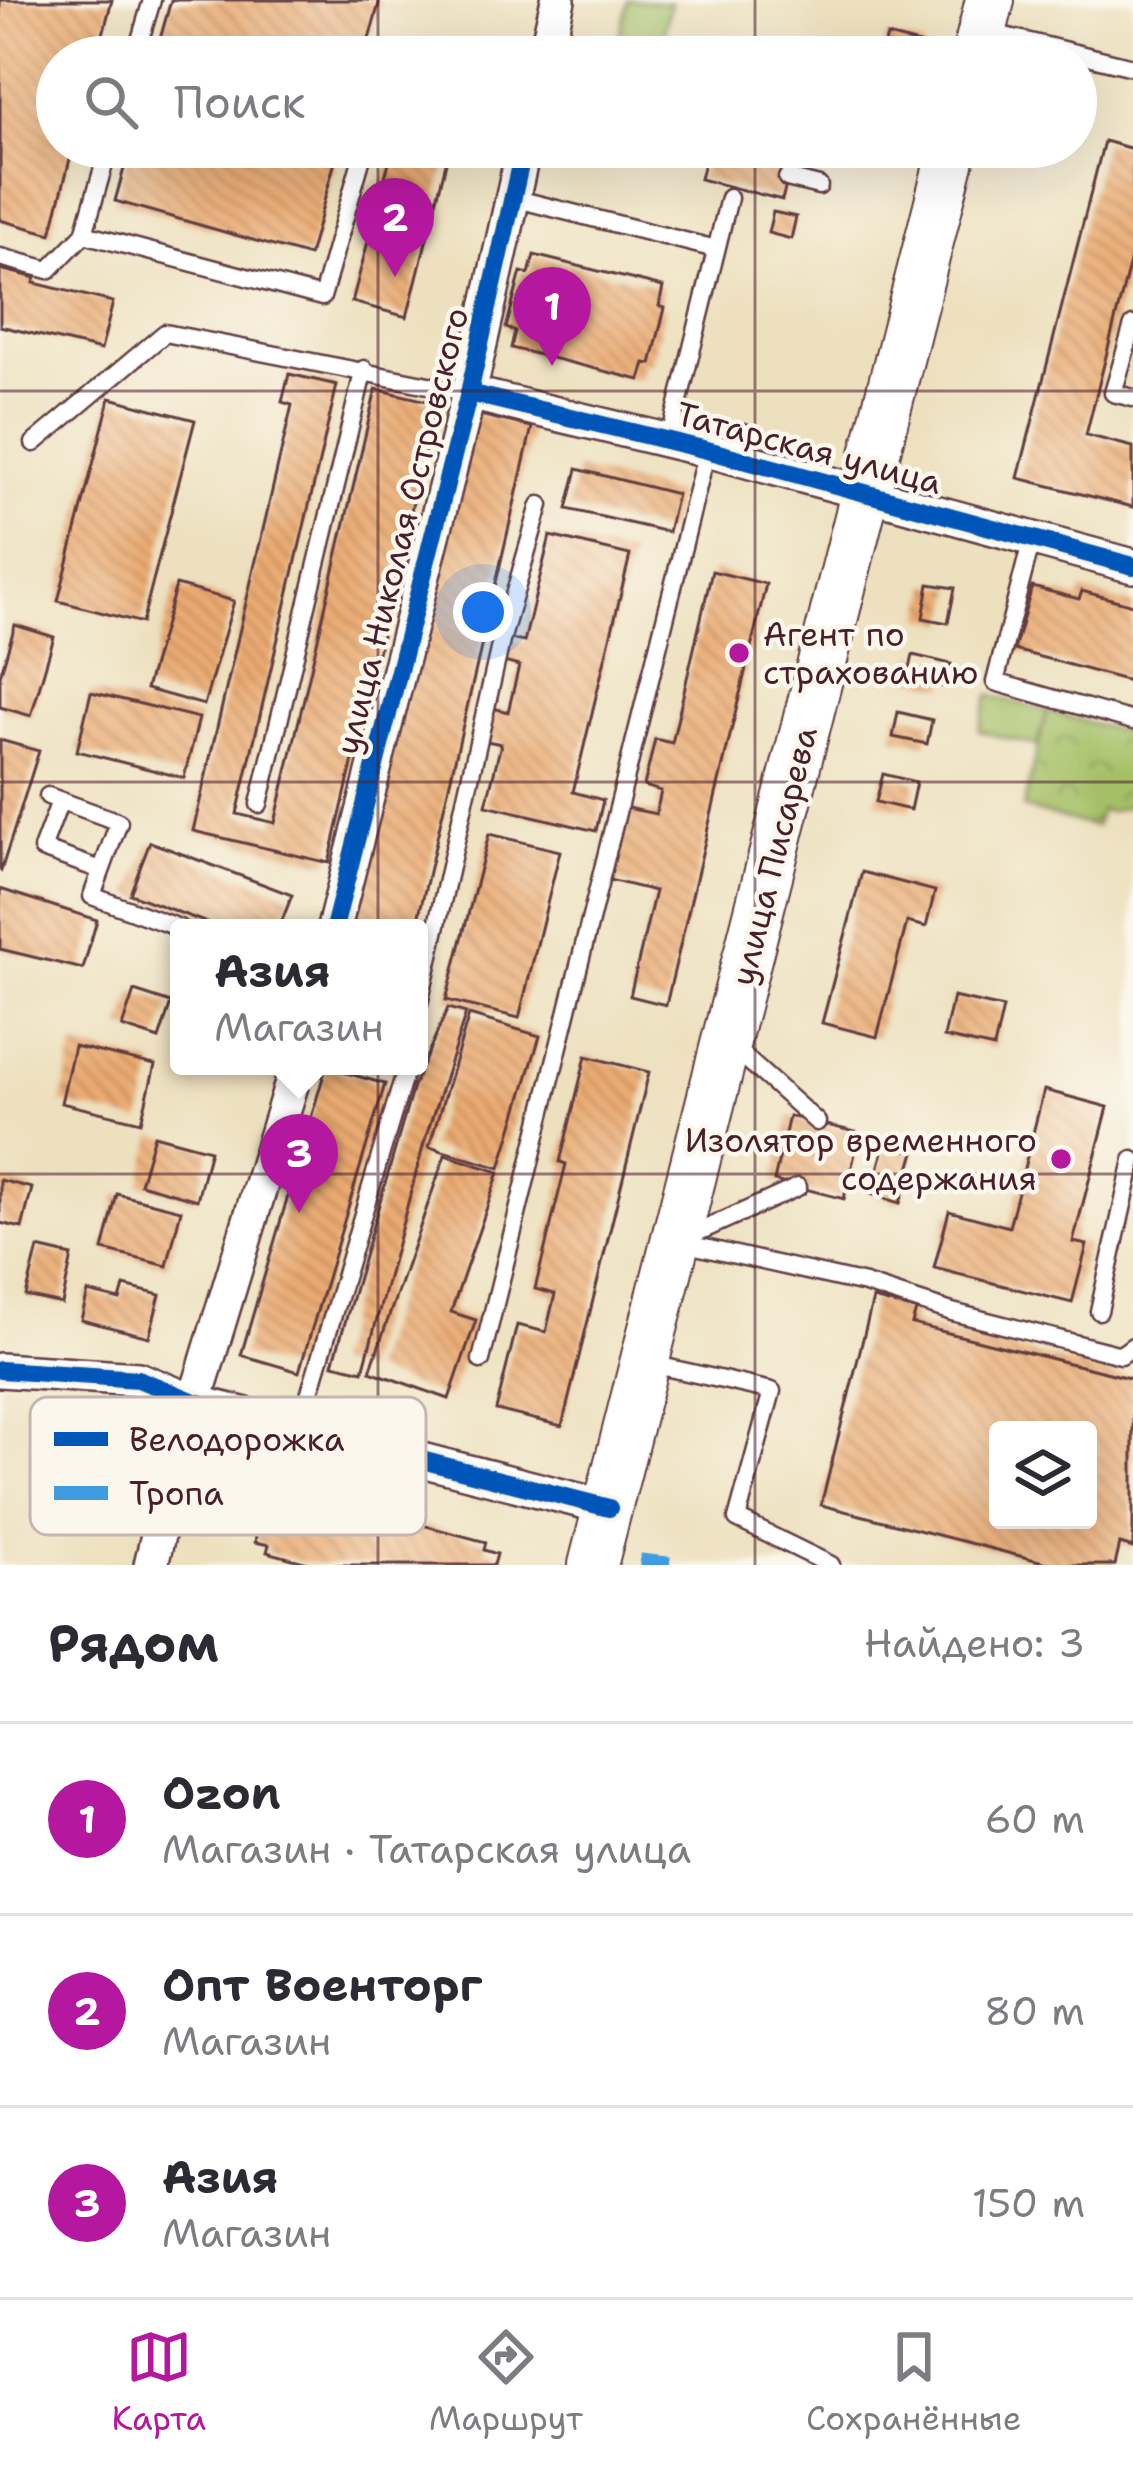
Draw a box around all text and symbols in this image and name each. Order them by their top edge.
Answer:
search box [36,36,1097,168]
icon: search [78,69,144,135]
text: Поиск [174,72,305,132]
pin: 2 [356,178,434,277]
pin: 1 [513,267,591,366]
street label: улица Николая Островского [325,303,479,759]
street label: Татарская улица [672,391,946,505]
your location [453,582,513,642]
place label: Агент по страхованию [763,612,979,695]
marker: Агент по страхованию [726,640,752,666]
street label: улица Писарева [720,722,828,990]
popup [170,919,428,1075]
text: Азия [214,941,331,1001]
text: Магазин [214,1001,384,1053]
pin: 3 [260,1114,338,1213]
place label: Изолятор временного содержания [685,1118,1037,1201]
marker: Изолятор временного содержания [1048,1146,1074,1172]
legend [30,1397,426,1535]
text: Велодорожка [129,1417,344,1462]
map controls [989,1421,1097,1529]
button: layers [989,1421,1097,1529]
text: Тропа [129,1471,224,1516]
text: Рядом [48,1609,219,1677]
text: Найдено: 3 [864,1617,1085,1669]
text: Ozon [162,1763,281,1823]
text: 1 [78,1793,96,1845]
text: 60 m [985,1793,1085,1845]
text: Магазин · Татарская улица [162,1823,691,1875]
text: Опт Военторг [162,1955,482,2015]
text: 2 [73,1985,101,2037]
text: 80 m [984,1985,1085,2037]
text: Магазин [162,2015,331,2067]
text: Азия [162,2147,278,2207]
text: 3 [73,2177,101,2229]
text: 150 m [972,2177,1085,2229]
text: Магазин [162,2207,331,2259]
tab: Карта [112,2324,206,2441]
tab: Маршрут [429,2324,583,2441]
tab: Сохранённые [806,2324,1021,2441]

